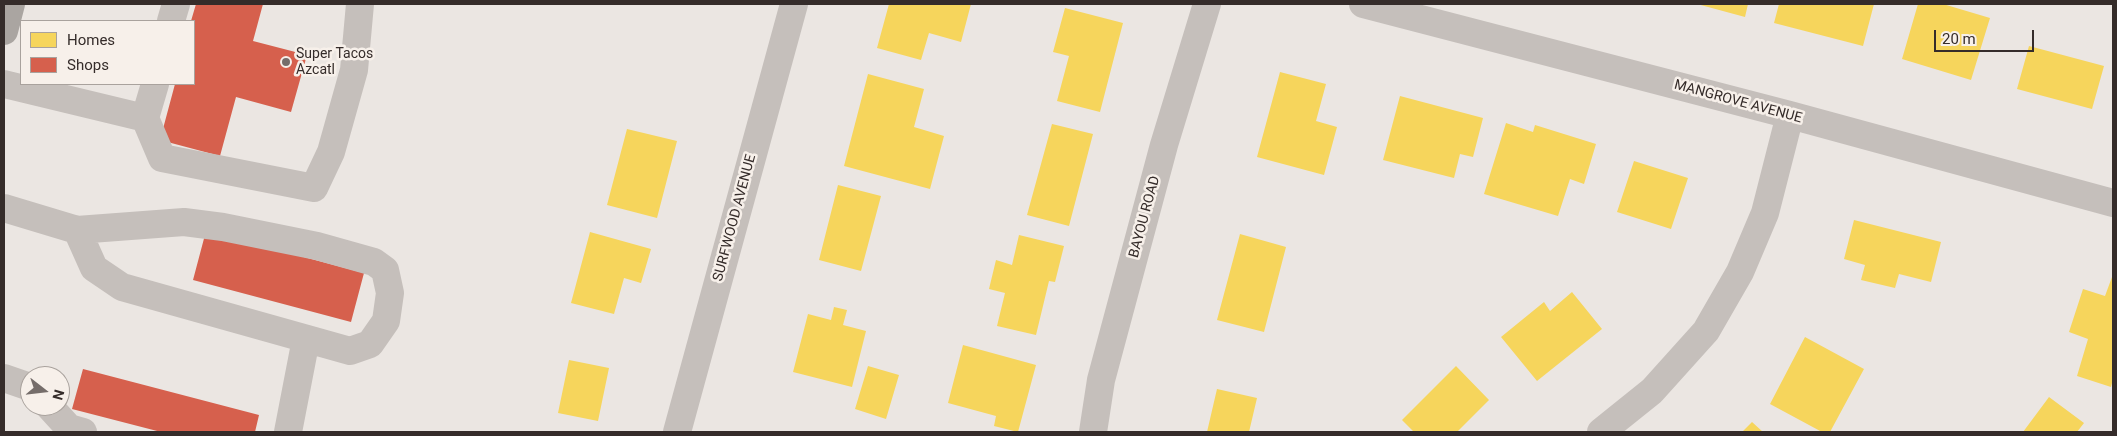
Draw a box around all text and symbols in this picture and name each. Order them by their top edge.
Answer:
legend [20,20,195,85]
scale bar [1937,20,2037,52]
text: 20 m [1942,30,1976,48]
text: Homes [67,31,115,49]
place label: Super Tacos Azcatl [296,46,373,78]
text: Shops [67,56,109,74]
marker: Super Tacos Azcatl [280,56,292,68]
street label: MANGROVE AVENUE [1672,77,1804,127]
street label: SURFWOOD AVENUE [710,153,760,283]
street label: BAYOU ROAD [1126,174,1164,260]
north arrow [20,366,70,416]
text: N [49,388,68,402]

